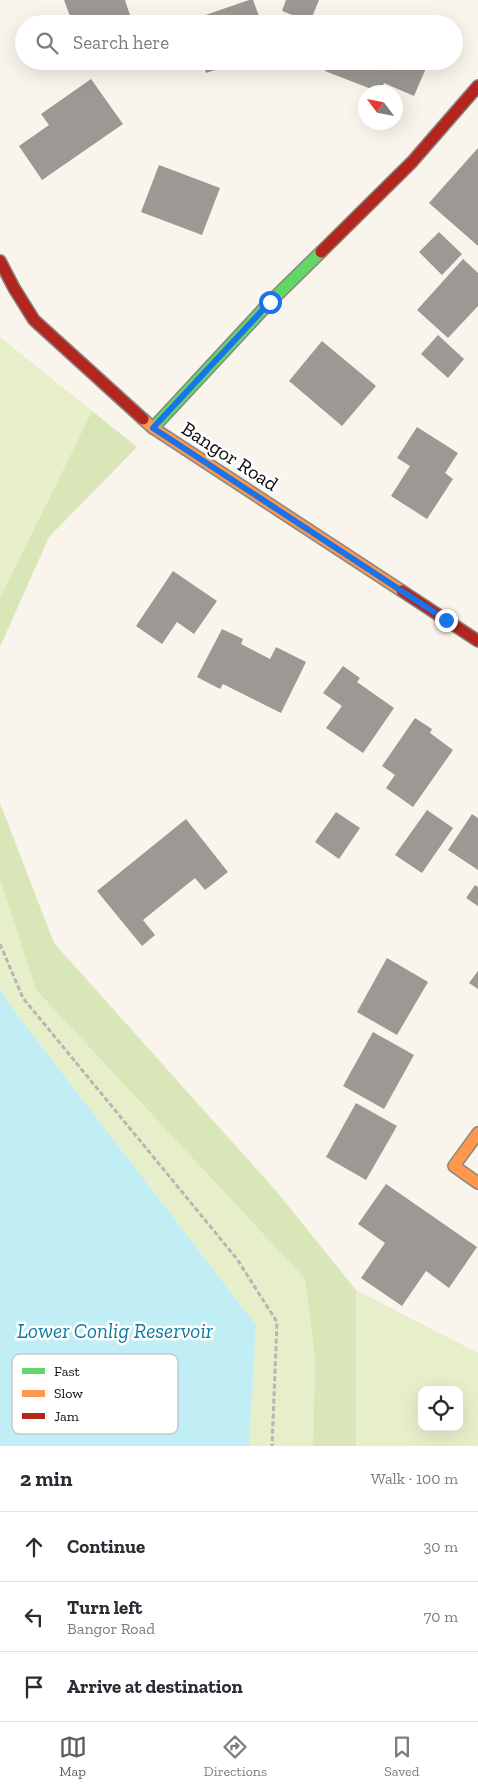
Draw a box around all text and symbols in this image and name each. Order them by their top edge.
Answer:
search box [15,15,463,70]
icon: search [33,29,61,57]
text: Search here [73,31,169,54]
north arrow [358,85,403,130]
route start [259,291,282,314]
street label: Bangor Road [177,416,283,496]
route end [435,609,458,632]
water label: Lower Conlig Reservoir [17,1318,214,1343]
legend [12,1354,178,1434]
text: Fast [54,1363,81,1380]
text: Slow [54,1385,83,1402]
map controls [418,1386,463,1431]
button: locate [418,1386,463,1431]
text: Jam [54,1408,79,1425]
text: 2 min [20,1466,72,1491]
text: Walk · 100 m [371,1469,458,1488]
icon: ahead [20,1533,48,1561]
text: Continue [67,1535,145,1558]
text: 30 m [424,1537,458,1556]
text: Turn left [67,1596,142,1619]
icon: left [20,1603,48,1631]
text: 70 m [424,1607,458,1626]
text: Bangor Road [67,1619,155,1638]
icon: arrive [20,1673,48,1701]
text: Arrive at destination [67,1675,243,1698]
tab: Map [59,1733,87,1780]
tab: Directions [204,1733,267,1780]
tab: Saved [384,1733,419,1780]

